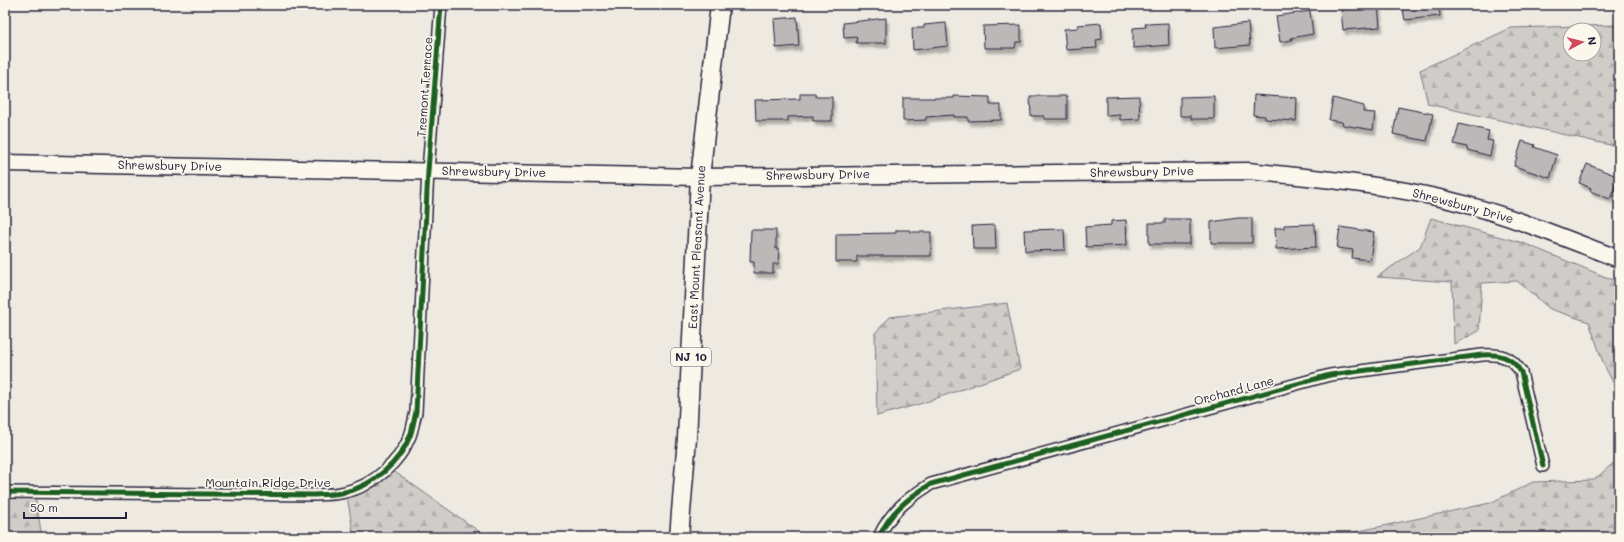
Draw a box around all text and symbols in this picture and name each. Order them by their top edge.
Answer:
north arrow [1562,22,1602,62]
street label: Tremont Terrace [413,36,435,138]
text: N [1584,36,1600,46]
street label: Shrewsbury Drive [118,156,222,174]
street label: Shrewsbury Drive [442,162,546,180]
street label: Shrewsbury Drive [1090,162,1194,180]
street label: East Mount Pleasant Avenue [684,165,708,329]
street label: Shrewsbury Drive [766,165,870,183]
street label: Shrewsbury Drive [1411,184,1516,226]
road number: NJ 10 [671,348,711,366]
street label: Orchard Lane [1192,372,1275,408]
street label: Mountain Ridge Drive [205,474,331,490]
scale bar [24,494,126,520]
text: 50 m [30,499,58,515]

